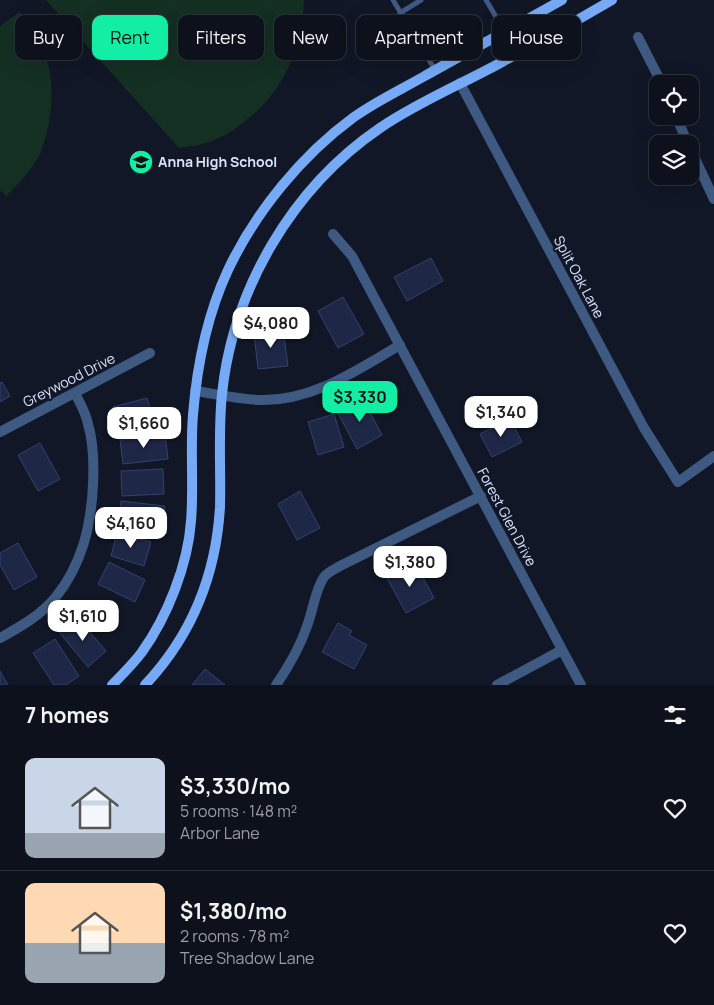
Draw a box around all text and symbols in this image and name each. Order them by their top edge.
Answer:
chip: Buy [15,15,82,60]
chip: Rent [92,15,168,60]
chip: Filters [178,15,264,60]
chip: New [274,15,346,60]
chip: Apartment [356,15,482,60]
chip: House [492,15,581,60]
map controls [649,75,699,185]
button: locate [649,75,699,125]
button: layers [649,135,699,185]
school or university icon: Anna High School [128,149,154,175]
place label: Anna High School [158,152,277,171]
street label: Split Oak Lane [550,232,609,321]
pin: $4,080 [230,306,312,349]
text: $4,080 [243,312,299,334]
street label: Greywood Drive [19,348,118,411]
pin: $3,330 [319,380,401,423]
text: $3,330 [333,386,387,408]
pin: $1,340 [460,396,542,438]
text: $1,340 [476,401,526,423]
pin: $1,660 [103,406,185,449]
text: $1,660 [118,412,170,434]
street label: Forest Glen Drive [473,464,541,569]
pin: $4,160 [90,506,172,549]
text: $4,160 [106,512,156,534]
pin: $1,380 [369,546,451,588]
text: $1,380 [385,551,435,573]
pin: $1,610 [42,600,124,642]
text: $1,610 [59,605,107,627]
text: 7 homes [25,701,109,729]
icon: filters [661,701,689,729]
text: $3,330/mo [180,772,290,800]
icon: home [65,778,125,838]
icon: heart [661,794,689,822]
text: 5 rooms · 148 m² [180,800,297,822]
text: Arbor Lane [180,822,260,844]
text: $1,380/mo [180,897,287,925]
icon: home [65,903,125,963]
icon: heart [661,919,689,947]
text: 2 rooms · 78 m² [180,925,289,947]
text: Tree Shadow Lane [180,947,314,969]

